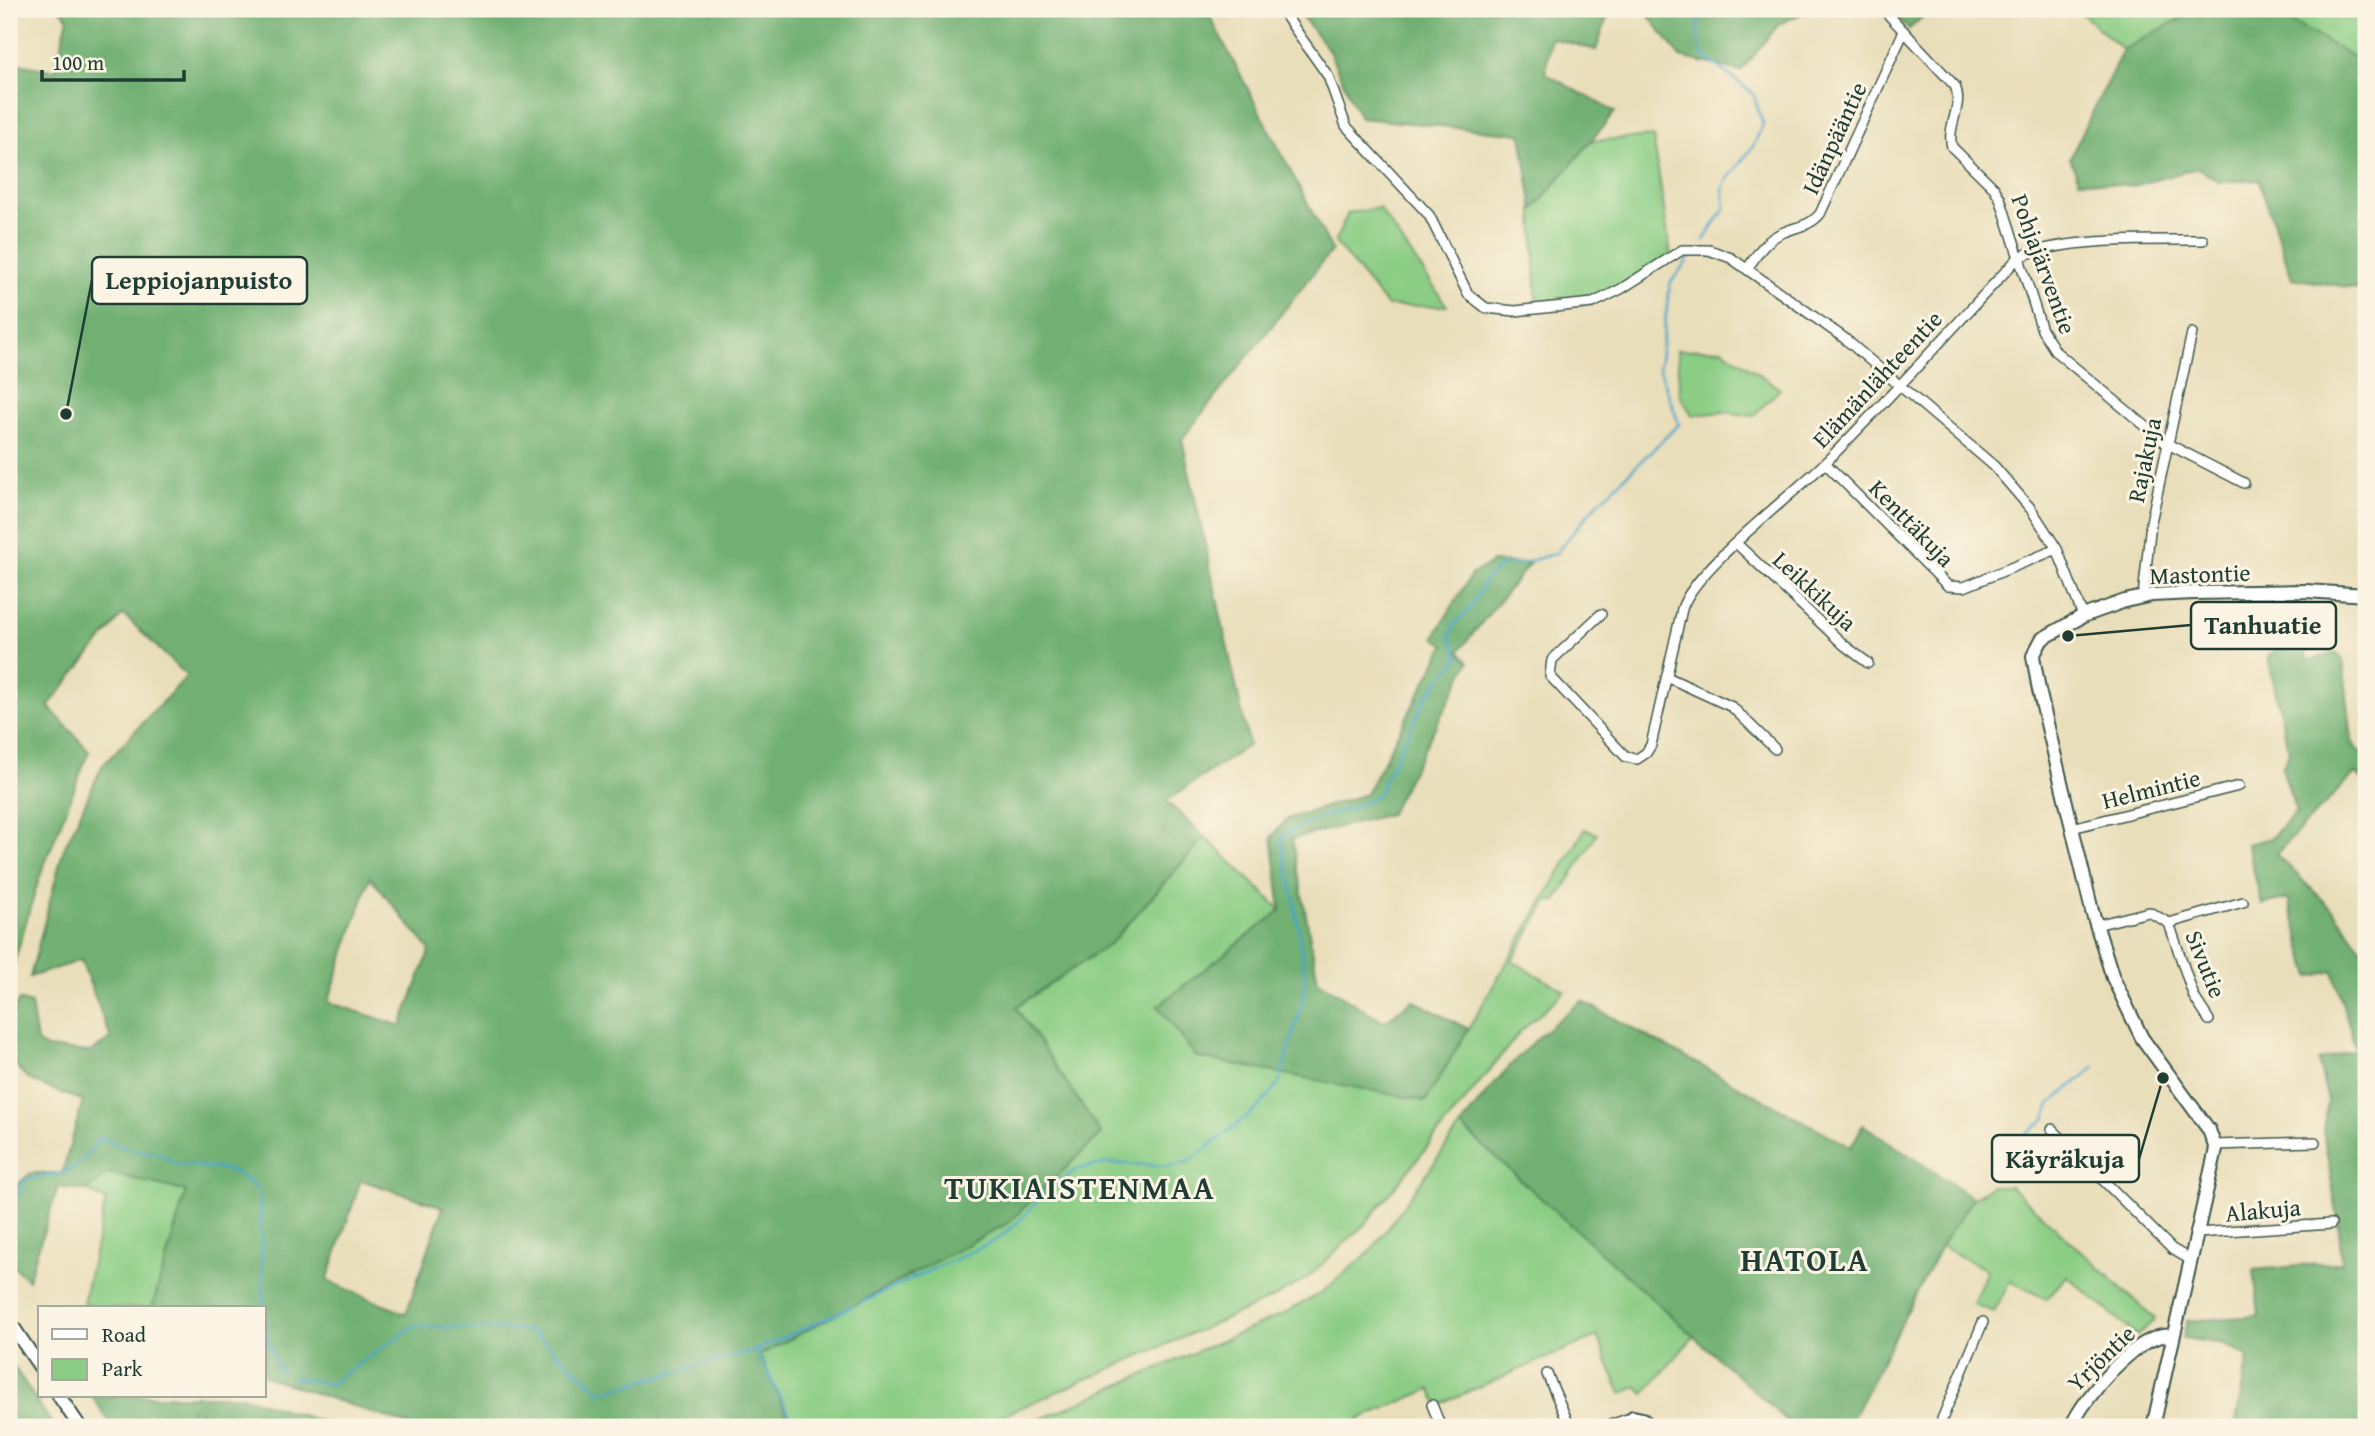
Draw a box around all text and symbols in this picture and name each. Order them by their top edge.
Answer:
scale bar [42,38,184,82]
text: 100 m [52,47,104,78]
street label: Idänpääntie [1793,76,1875,200]
street label: Pohjajärventie [2002,189,2086,339]
callout: Leppiojanpuisto [92,257,307,304]
text: Leppiojanpuisto [106,260,293,299]
street label: Elämänlähteentie [1804,302,1950,456]
street label: Rajakuja [2118,414,2170,506]
street label: Kenttäkuja [1861,471,1963,575]
street label: Leikkikuja [1765,543,1865,640]
street label: Mastontie [2149,555,2251,593]
callout: Tanhuatie [2191,602,2336,649]
text: Tanhuatie [2204,605,2322,644]
street label: Helmintie [2098,760,2204,818]
street label: Sivutie [2177,925,2235,1003]
callout: Käyräkuja [1992,1135,2139,1182]
text: Käyräkuja [2005,1139,2125,1178]
district label: TUKIAISTENMAA [944,1164,1216,1211]
street label: Alakuja [2224,1189,2303,1231]
district label: HATOLA [1740,1236,1870,1283]
legend [38,1306,266,1398]
street label: Yrjöntie [2059,1317,2143,1399]
text: Road [102,1319,147,1350]
text: Park [102,1353,143,1384]

